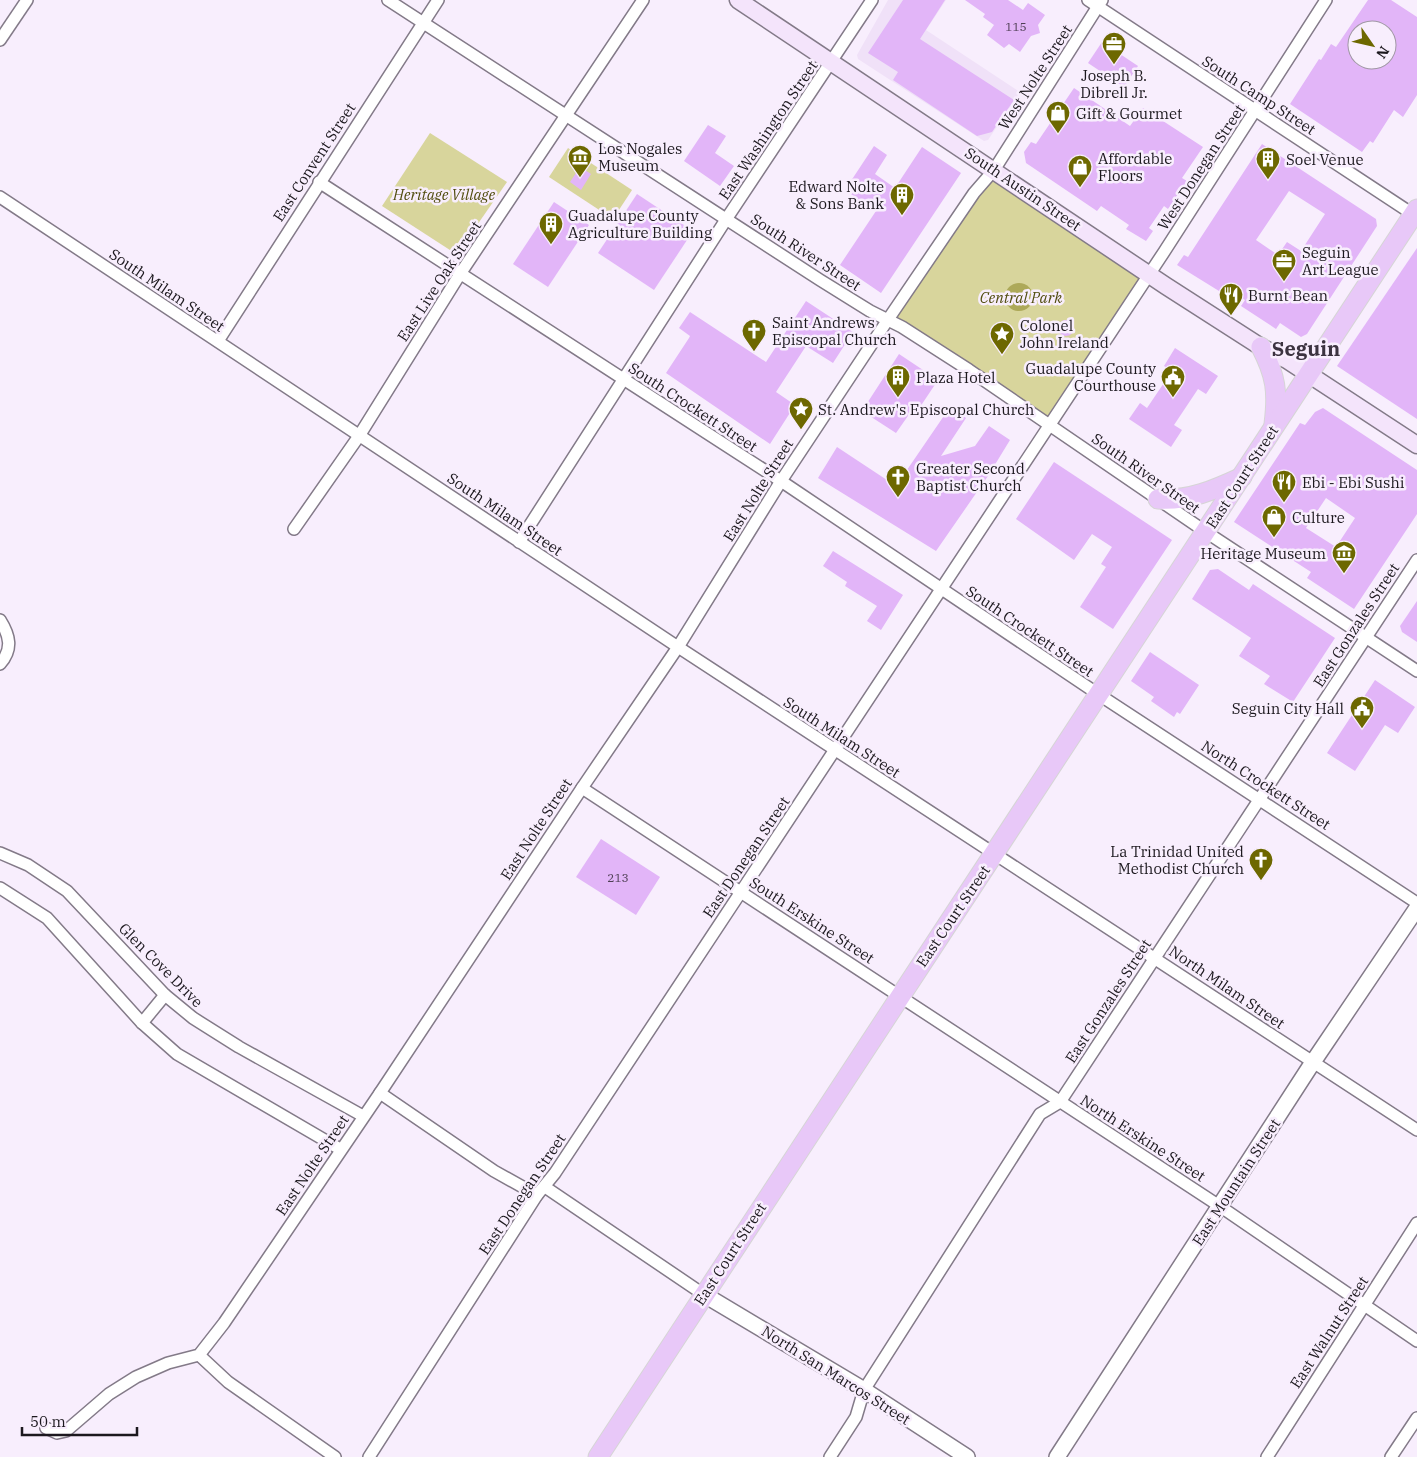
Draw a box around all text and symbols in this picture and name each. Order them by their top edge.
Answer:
house number: 115 [1005,19,1027,34]
north arrow [1347,20,1397,70]
street label: West Nolte Street [994,21,1076,133]
office icon: Joseph B. Dibrell Jr. [1101,31,1127,65]
text: N [1372,43,1393,62]
street label: South Camp Street [1199,51,1319,139]
street label: East Washington Street [714,57,822,203]
place label: Joseph B. Dibrell Jr. [1080,66,1148,102]
street label: East Convent Street [269,99,359,225]
shop icon: Gift & Gourmet [1045,100,1071,134]
street label: West Donegan Street [1153,101,1249,233]
place label: Gift & Gourmet [1076,104,1182,123]
place label: Los Nogales Museum [598,139,682,175]
street label: South Austin Street [961,143,1085,235]
museum icon: Los Nogales Museum [567,144,593,178]
building icon: Soel Venue [1255,146,1281,180]
place label: Affordable Floors [1098,149,1172,185]
place label: Soel Venue [1286,150,1364,169]
shop icon: Affordable Floors [1067,154,1093,188]
place label: Edward Nolte & Sons Bank [789,177,884,213]
building icon: Edward Nolte & Sons Bank [889,182,915,216]
park label: Heritage Village [392,185,495,204]
place label: Guadalupe County Agriculture Building [568,206,712,242]
street label: South River Street [747,209,865,295]
building icon: Guadalupe County Agriculture Building [538,211,564,245]
street label: East Live Oak Street [393,217,485,345]
place label: Seguin Art League [1302,243,1379,279]
street label: South Milam Street [106,244,228,336]
office icon: Seguin Art League [1271,248,1297,282]
restaurant icon: Burnt Bean [1218,282,1244,316]
place label: Burnt Bean [1248,286,1329,305]
park label: Central Park [980,288,1062,307]
place label: Saint Andrews Episcopal Church [772,313,897,349]
place label: Colonel John Ireland [1020,316,1109,352]
church icon: Saint Andrews Episcopal Church [741,318,767,352]
place icon: Colonel John Ireland [989,321,1015,355]
district label: Seguin [1272,335,1340,362]
street label: South Crockett Street [625,358,761,456]
place label: Guadalupe County Courthouse [1026,359,1156,395]
building icon: Plaza Hotel [885,364,911,398]
public building icon: Guadalupe County Courthouse [1160,364,1186,398]
place label: Plaza Hotel [916,368,995,387]
place icon: St. Andrew's Episcopal Church [788,396,814,430]
place label: St. Andrew's Episcopal Church [818,400,1034,419]
street label: East Court Street [1202,422,1282,532]
street label: South River Street [1088,429,1204,517]
street label: East Nolte Street [719,435,797,545]
place label: Greater Second Baptist Church [916,459,1025,495]
church icon: Greater Second Baptist Church [885,464,911,498]
street label: South Milam Street [444,468,566,560]
restaurant icon: Ebi - Ebi Sushi [1271,469,1297,503]
place label: Ebi - Ebi Sushi [1302,473,1405,492]
shop icon: Culture [1261,504,1287,538]
place label: Culture [1292,508,1345,527]
museum icon: Heritage Museum [1331,540,1357,574]
place label: Heritage Museum [1200,544,1326,563]
street label: East Gonzales Street [1309,559,1403,691]
street label: South Crockett Street [963,581,1097,681]
street label: South Milam Street [780,692,904,782]
public building icon: Seguin City Hall [1349,695,1375,729]
place label: Seguin City Hall [1232,699,1344,718]
street label: North Crockett Street [1198,736,1334,834]
street label: East Nolte Street [496,775,576,883]
street label: East Donegan Street [698,793,794,921]
place label: La Trinidad United Methodist Church [1110,842,1244,878]
church icon: La Trinidad United Methodist Church [1248,847,1274,881]
street label: East Court Street [912,861,994,971]
house number: 213 [607,870,629,885]
street label: South Erskine Street [746,873,878,967]
street label: Glen Cove Drive [115,919,207,1011]
street label: East Gonzales Street [1061,935,1155,1067]
street label: North Milam Street [1166,941,1288,1033]
street label: North Erskine Street [1077,1090,1209,1186]
street label: East Nolte Street [271,1111,353,1219]
street label: East Mountain Street [1188,1115,1284,1249]
street label: East Donegan Street [474,1130,570,1258]
street label: East Court Street [690,1199,770,1309]
street label: East Walnut Street [1286,1272,1372,1392]
street label: North San Marcos Street [758,1321,914,1429]
scale bar [22,1404,138,1436]
text: 50 m [30,1412,66,1431]

